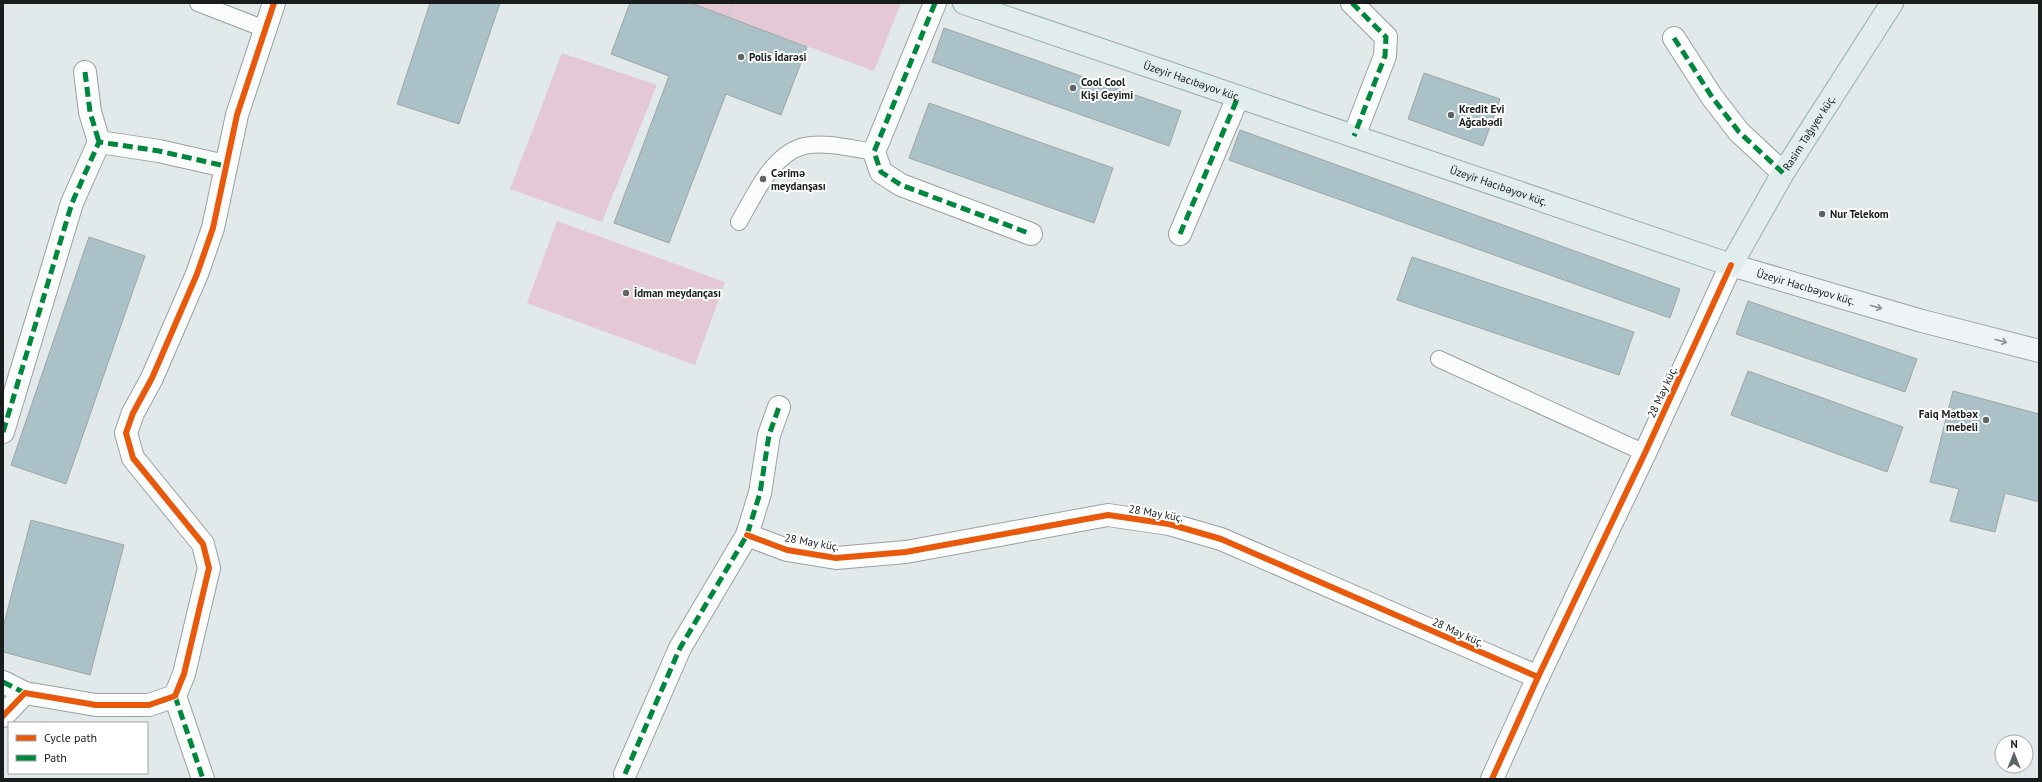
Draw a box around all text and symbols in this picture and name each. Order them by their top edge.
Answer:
place label: Polis İdarəsi [749,50,807,64]
marker: Polis İdarəsi [736,52,746,62]
street label: Üzeyir Hacıbəyov küç. [1141,58,1243,104]
place label: Cool Cool Kişi Geyimi [1081,75,1133,102]
marker: Cool Cool Kişi Geyimi [1068,83,1078,93]
street label: Rasim Tağıyev küç. [1779,92,1838,173]
place label: Kredit Evi Ağcabədi [1459,102,1505,129]
marker: Kredit Evi Ağcabədi [1446,110,1456,120]
street label: Üzeyir Hacıbəyov küç. [1448,163,1549,209]
place label: Cərimə meydanşası [771,166,826,193]
marker: Cərimə meydanşası [758,174,768,184]
place label: Nur Telekom [1830,207,1889,221]
marker: Nur Telekom [1817,209,1827,219]
street label: Üzeyir Hacıbəyov küç. [1755,266,1857,308]
place label: İdman meydançası [634,286,721,300]
marker: İdman meydançası [621,288,631,298]
one-way arrow [1869,304,1882,311]
one-way arrow [1995,338,2008,346]
street label: 28 May küç. [1644,364,1680,420]
place label: Faiq Mətbəx mebeli [1919,407,1978,434]
marker: Faiq Mətbəx mebeli [1981,415,1991,425]
street label: 28 May küç. [1128,501,1184,525]
street label: 28 May küç. [784,530,840,554]
street label: 28 May küç. [1430,614,1486,650]
legend [8,722,148,774]
text: Cycle path [44,730,97,745]
north arrow [1994,734,2034,774]
text: N [2010,737,2018,751]
text: Path [44,750,67,765]

